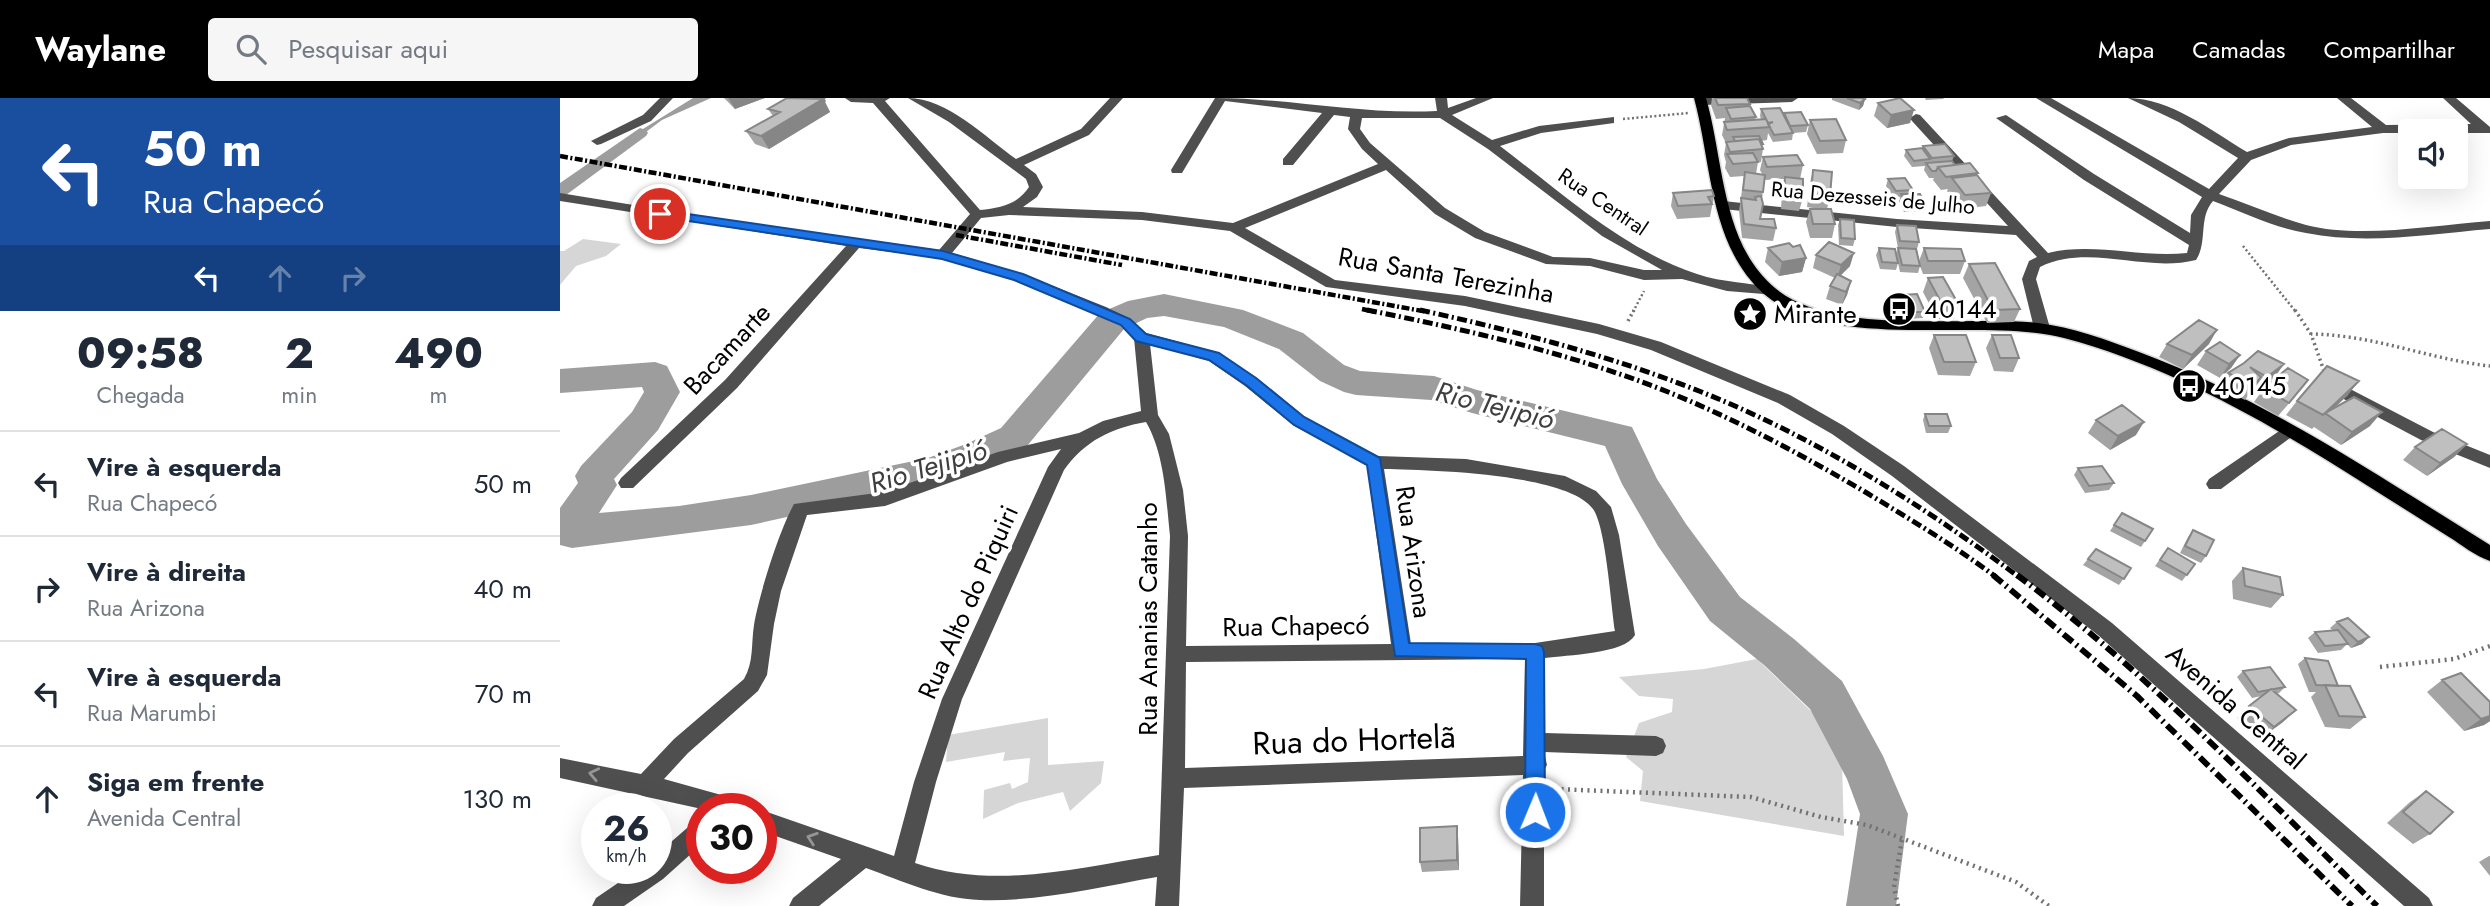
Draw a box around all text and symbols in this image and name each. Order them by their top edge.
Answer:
search box [208,18,698,81]
text: Waylane [35,26,166,73]
icon: search [232,30,270,68]
text: Pesquisar aqui [288,30,448,68]
text: Mapa [2098,32,2154,67]
text: Camadas [2192,32,2285,67]
text: Compartilhar [2323,32,2455,67]
text: 50 m [143,114,262,184]
map controls [2398,119,2468,189]
button: sound [2398,119,2468,189]
icon: left [28,126,119,217]
street label: Rua Central [1552,161,1654,243]
street label: Rua Dezesseis de Julho [1770,174,1976,222]
text: Rua Chapecó [143,179,324,225]
pin [630,184,690,244]
icon: arrive [641,195,679,233]
street label: Rua Santa Terezinha [1335,237,1557,313]
icon: left [188,259,226,297]
icon: ahead [261,259,299,297]
icon: right [334,259,372,297]
bus stop icon: 40144 [1880,290,1918,328]
place label: 40144 [1924,290,1997,328]
street label: Bacamarte [674,295,780,403]
place icon: Mirante [1731,295,1769,333]
place label: Mirante [1774,295,1857,333]
text: 09:58 [77,323,204,384]
text: 2 [285,323,314,384]
text: 490 [394,323,483,384]
bus stop icon: 40145 [2170,367,2208,405]
place label: 40145 [2214,367,2286,405]
water label: Rio Tejipió [1431,371,1558,440]
text: Chegada [97,378,185,412]
text: min [281,378,317,412]
text: m [430,378,448,412]
water label: Rio Tejipió [864,429,992,504]
text: Vire à esquerda [87,448,282,486]
icon: left [28,465,66,503]
text: 50 m [474,465,532,503]
street label: Rua Arizona [1386,483,1442,621]
text: Rua Chapecó [87,486,217,520]
street label: Rua Alto do Piquiri [908,499,1028,705]
street label: Rua Ananias Catanho [1129,502,1167,736]
text: Vire à direita [87,553,246,591]
icon: right [28,570,66,608]
text: 40 m [473,570,532,608]
text: Rua Arizona [87,591,205,625]
street label: Rua Chapecó [1222,606,1370,646]
street label: Avenida Central [2158,635,2314,779]
text: Vire à esquerda [87,658,282,696]
icon: left [28,675,66,713]
text: 70 m [475,675,532,713]
text: Rua Marumbi [87,696,217,730]
street label: Rua do Hortelã [1252,713,1456,767]
text: Siga em frente [87,763,264,801]
one-way arrow [589,767,601,782]
position arrow [1498,775,1572,849]
icon: ahead [28,780,66,818]
text: 130 m [462,780,532,818]
speed limit sign: 30 [686,793,777,884]
text: Avenida Central [87,801,241,835]
text: 26 [603,804,650,854]
one-way arrow [807,832,819,846]
text: km/h [606,843,647,869]

